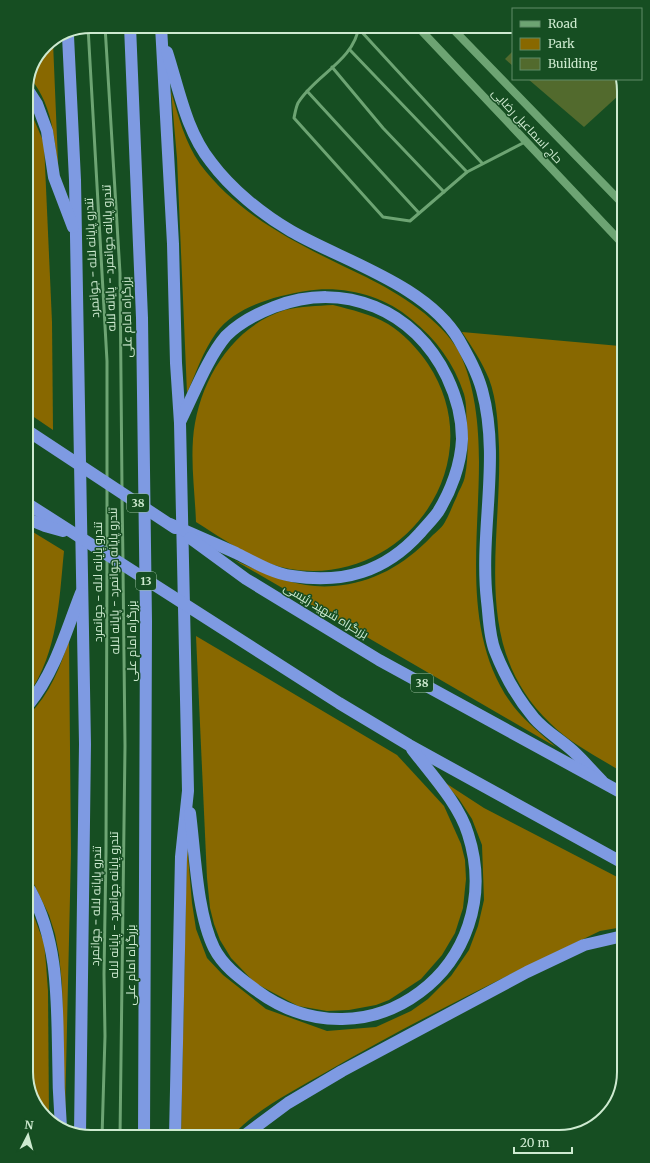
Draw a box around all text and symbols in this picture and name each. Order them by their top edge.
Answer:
legend [512,8,642,80]
text: Road [548,16,577,31]
text: Park [548,36,575,51]
text: Building [548,56,598,71]
street label: حاج اسماعیل رضایی [488,85,566,167]
street label: تندرو پایانه جوانمرد - پایانه لاله [98,184,121,332]
street label: تندرو پایانه لاله - جوانمرد [81,197,104,318]
street label: بزرگراه امام علی [118,276,136,358]
road number: 38 [127,494,149,512]
street label: تندرو پایانه جوانمرد - پایانه لاله [105,507,124,655]
street label: تندرو پایانه لاله - جوانمرد [90,521,107,642]
road number: 13 [136,572,156,590]
street label: بزرگراه شهید رئیسی [281,579,371,642]
street label: بزرگراه امام علی [124,601,140,681]
road number: 38 [411,674,433,692]
street label: تندرو پایانه جوانمرد - پایانه لاله [106,831,123,978]
street label: تندرو پایانه لاله - جوانمرد [87,845,106,966]
street label: بزرگراه امام علی [123,925,139,1005]
north arrow [8,1115,48,1155]
text: N [24,1118,34,1133]
scale bar [514,1129,572,1155]
text: 20 m [520,1135,549,1150]

